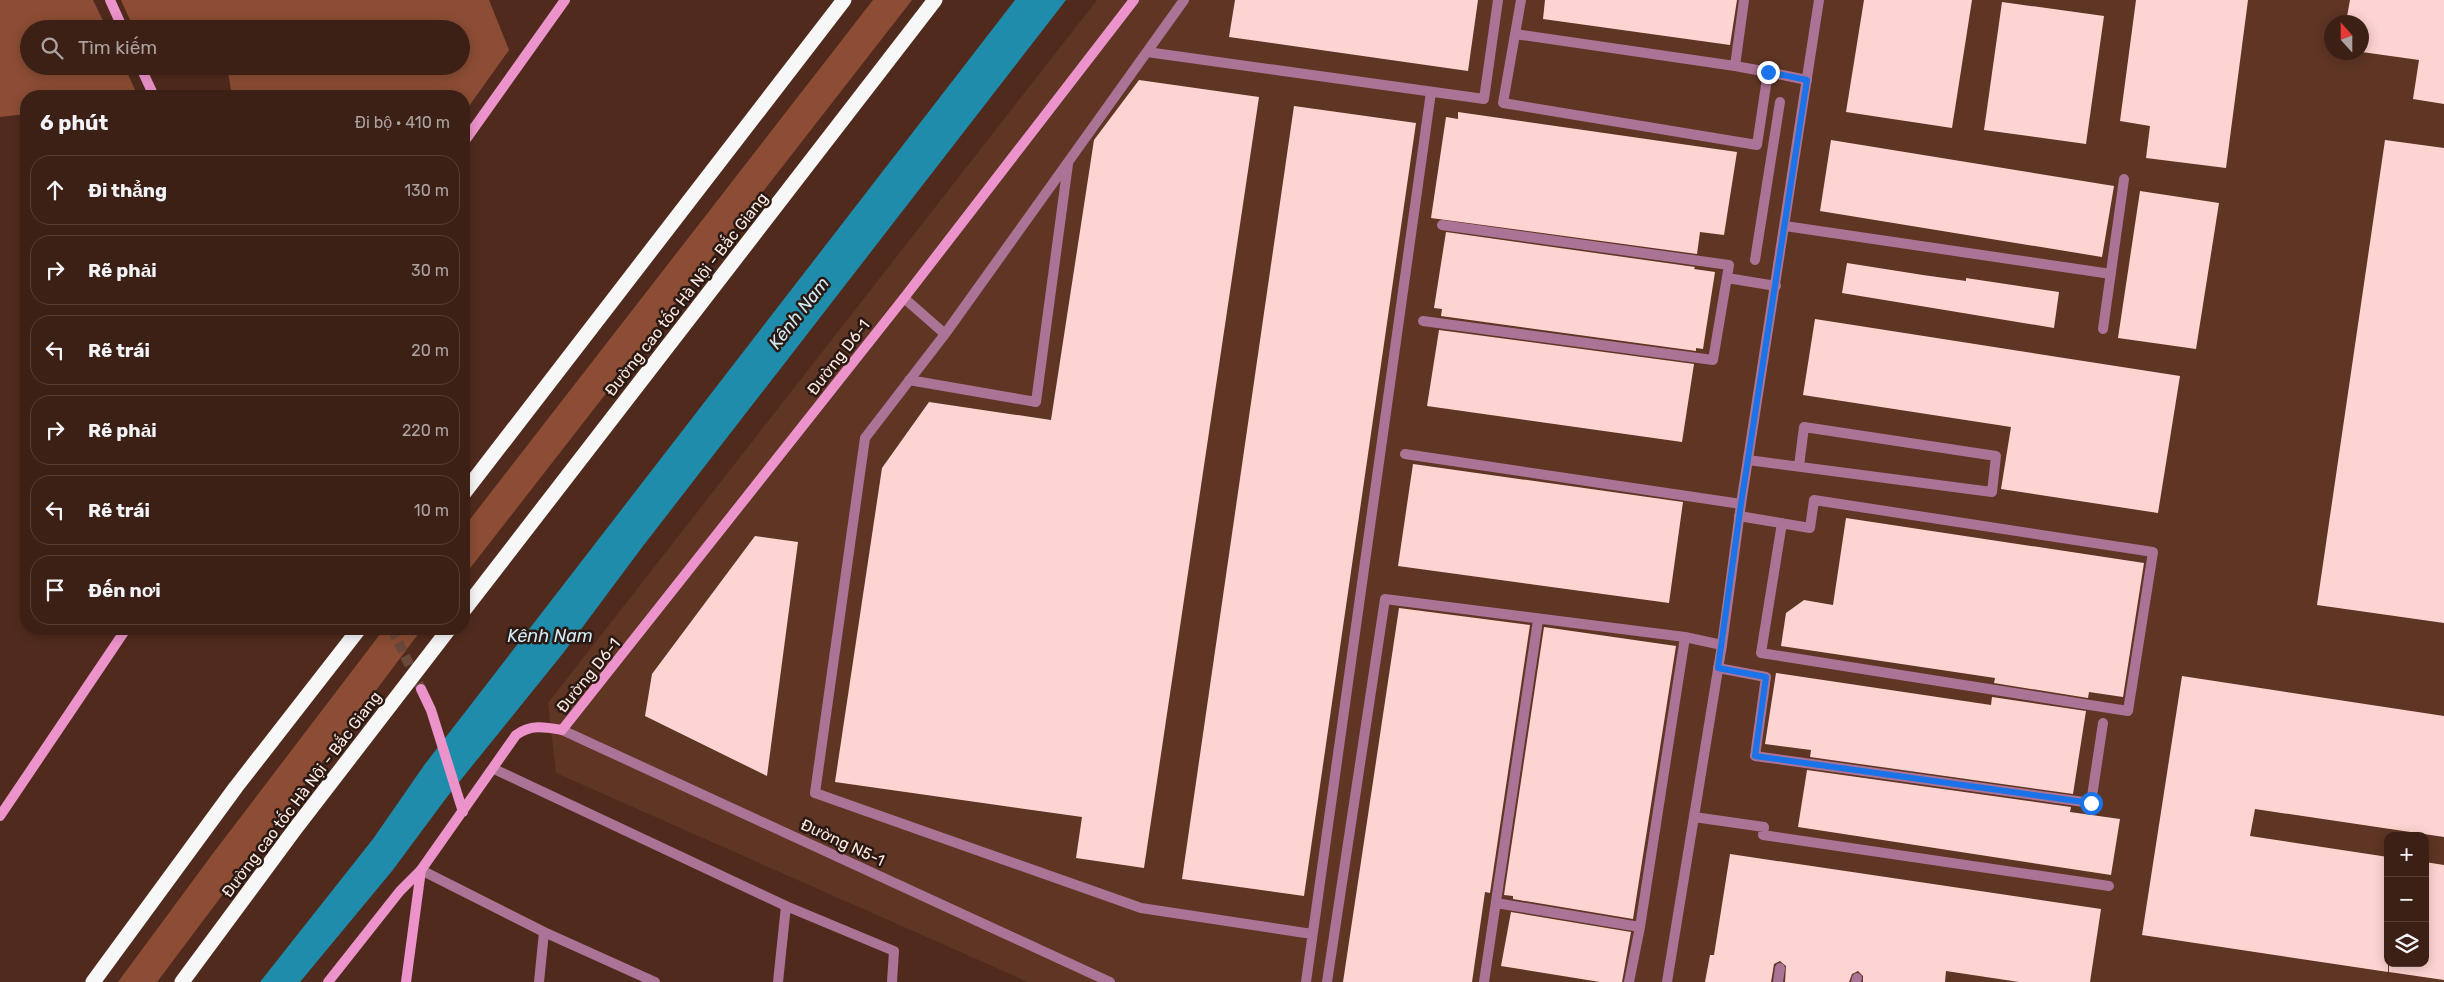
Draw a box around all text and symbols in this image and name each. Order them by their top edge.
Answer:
north arrow [2324,15,2369,60]
search box [20,20,470,75]
icon: search [38,34,66,62]
text: Tìm kiếm [78,36,157,59]
route end [1757,61,1780,84]
text: 6 phút [40,110,108,135]
text: Đi bộ · 410 m [355,113,450,132]
icon: ahead [41,176,69,204]
text: Đi thẳng [88,179,167,202]
text: 130 m [404,181,449,200]
street label: Đường cao tốc Hà Nội - Bắc Giang [600,188,772,400]
icon: right [41,256,69,284]
text: Rẽ phải [88,259,157,282]
text: 30 m [411,261,449,280]
water label: Kênh Nam [764,273,834,353]
street label: Đường D6-1 [803,316,874,399]
icon: left [41,336,69,364]
text: Rẽ trái [88,339,150,362]
text: 20 m [411,341,449,360]
icon: right [41,416,69,444]
text: Rẽ phải [88,419,157,442]
text: 220 m [402,421,449,440]
icon: left [41,496,69,524]
text: Rẽ trái [88,499,150,522]
text: 10 m [414,501,449,520]
icon: arrive [41,576,69,604]
text: Đến nơi [88,579,161,602]
water label: Kênh Nam [507,625,593,647]
street label: Đường D6-1 [553,634,624,716]
street label: Đường cao tốc Hà Nội - Bắc Giang [217,687,385,901]
route start [2080,792,2103,815]
street label: Đường N5-1 [798,815,888,870]
map controls [2384,832,2429,967]
button: + [2384,832,2429,877]
button: − [2384,877,2429,922]
button: layers [2384,922,2429,967]

